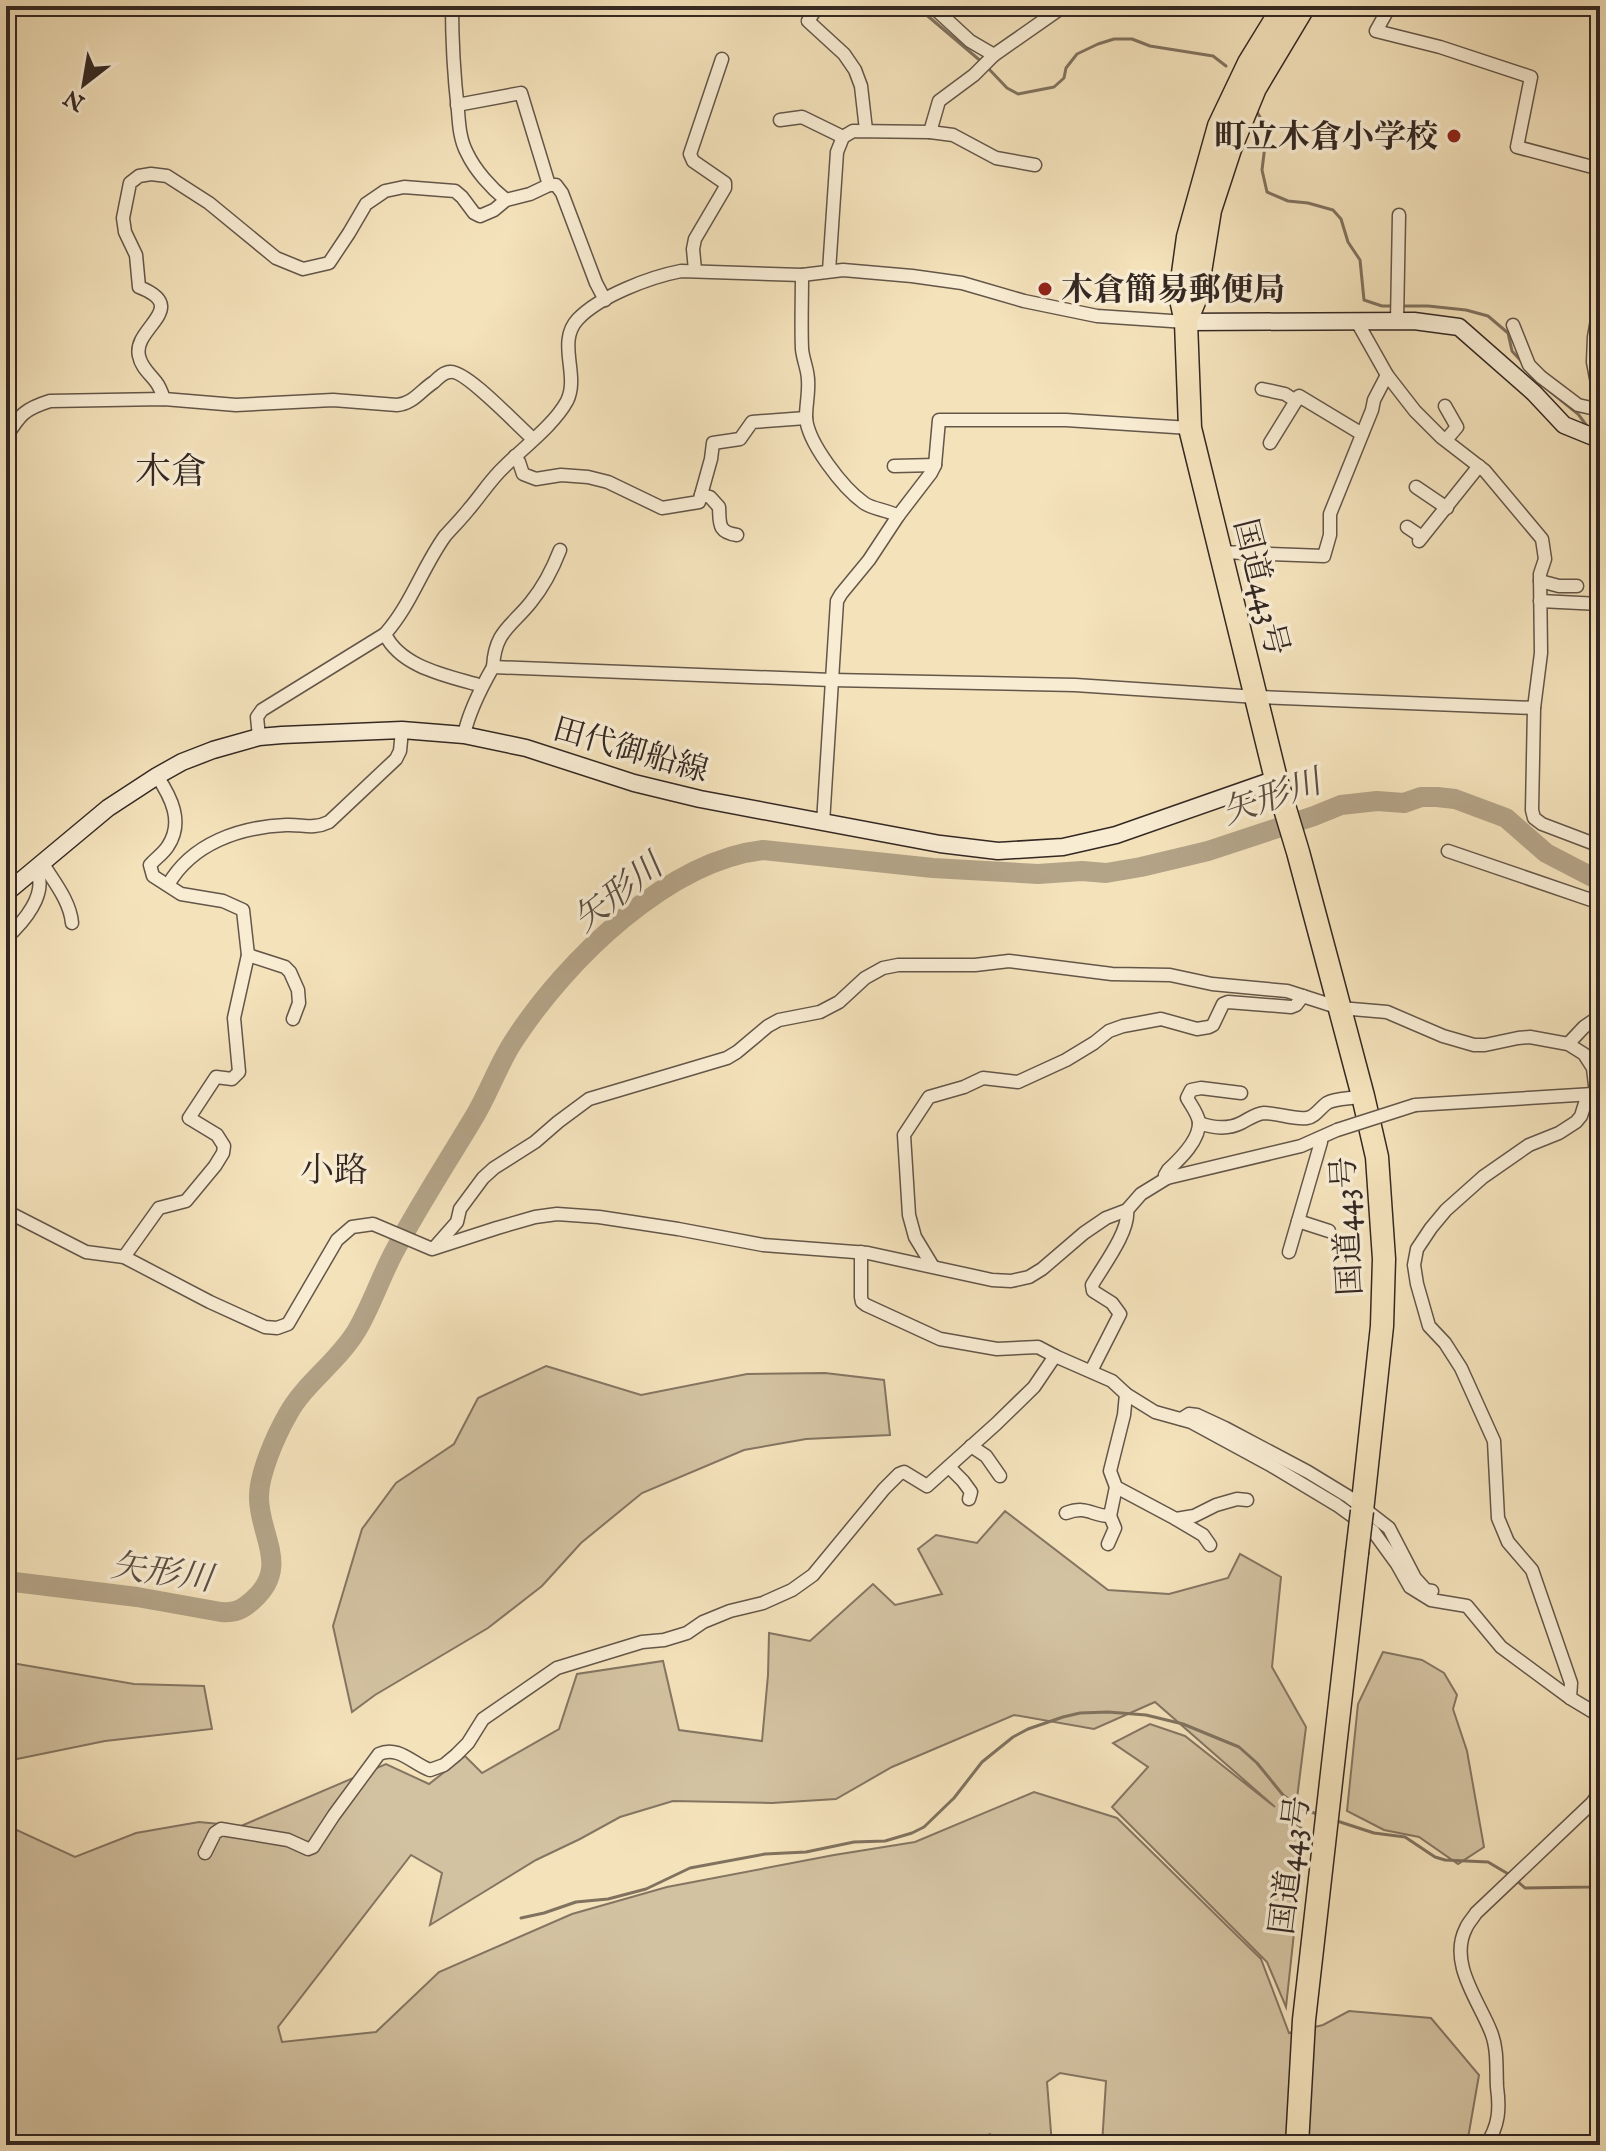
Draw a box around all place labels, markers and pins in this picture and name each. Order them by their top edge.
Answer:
place label: 町立木倉小学校 [1214,118,1438,159]
marker: 町立木倉小学校 [1445,127,1463,145]
place label: 木倉簡易郵便局 [1061,271,1285,312]
marker: 木倉簡易郵便局 [1036,280,1054,298]

